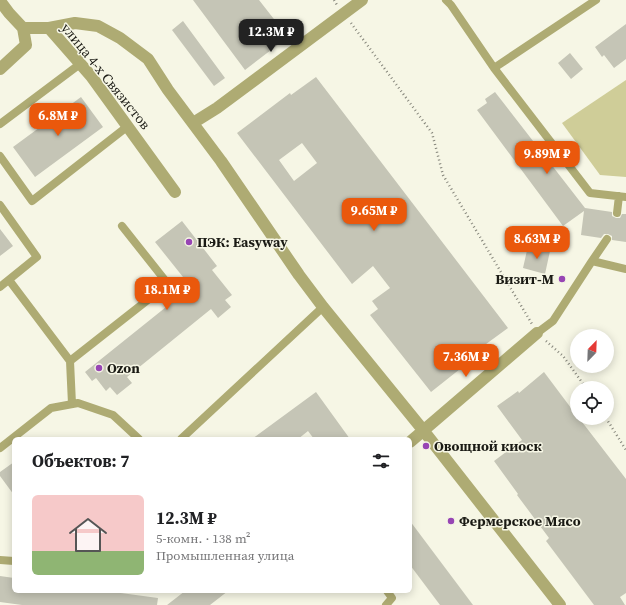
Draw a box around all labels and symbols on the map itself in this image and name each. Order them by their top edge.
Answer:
street label: улица 4-х Связистов [57,18,155,134]
pin: 12.3M ₽ [234,19,308,53]
pin: 6.8M ₽ [25,103,91,137]
pin: 9.89M ₽ [510,141,584,175]
pin: 9.65M ₽ [337,198,411,232]
pin: 8.63M ₽ [500,226,574,260]
place label: ПЭК: Easyway [197,232,288,252]
marker: ПЭК: Easyway [184,237,194,247]
place label: Визит-М [495,269,554,289]
marker: Визит-М [557,274,567,284]
pin: 18.1M ₽ [130,277,204,311]
north arrow [570,329,614,373]
pin: 7.36M ₽ [429,344,503,378]
place label: Ozon [107,358,140,378]
marker: Ozon [94,363,104,373]
place label: Овощной киоск [434,436,543,456]
marker: Овощной киоск [421,441,431,451]
place label: Фермерское Мясо [459,511,581,531]
marker: Фермерское Мясо [446,516,456,526]

